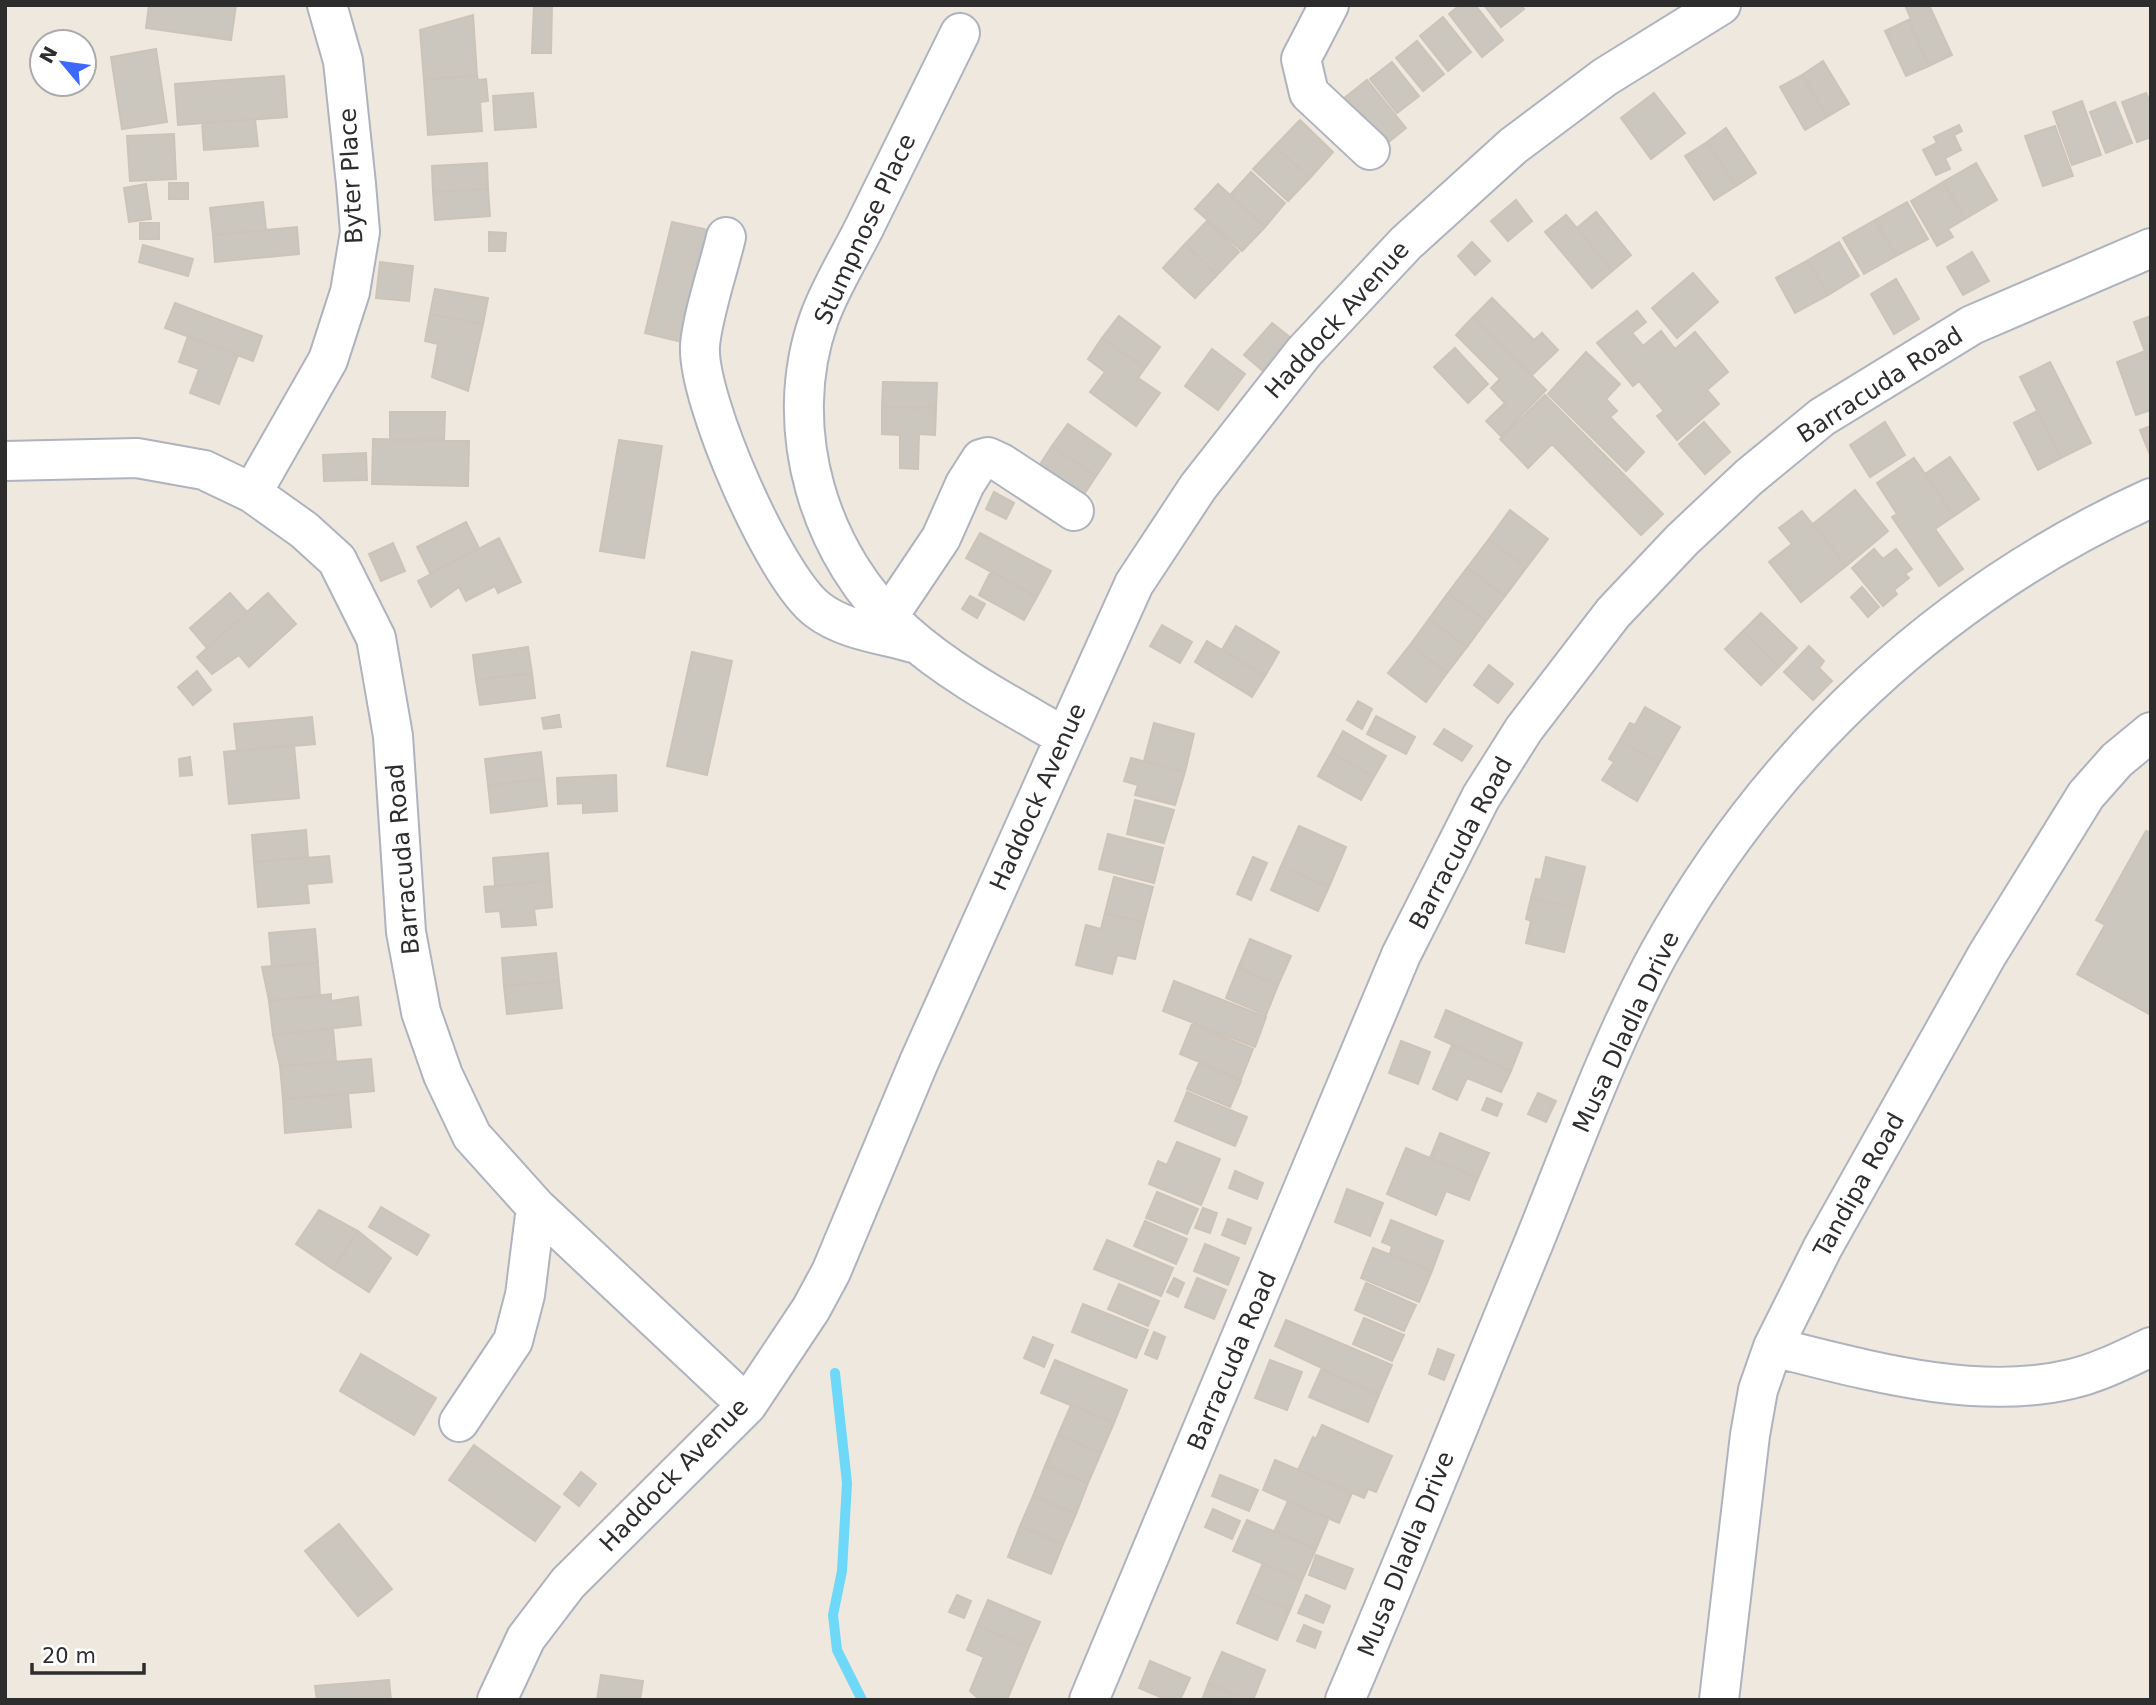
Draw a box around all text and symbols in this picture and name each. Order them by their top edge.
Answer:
north arrow [28,28,98,98]
text: N [35,42,62,67]
street label: Byter Place [333,107,369,245]
street label: Stumpnose Place [809,129,921,329]
street label: Haddock Avenue [1259,236,1415,404]
street label: Barracuda Road [1792,321,1968,449]
street label: Haddock Avenue [984,699,1092,895]
street label: Barracuda Road [1404,752,1518,934]
street label: Barracuda Road [381,762,425,956]
street label: Musa Dladla Drive [1567,927,1685,1137]
street label: Tandipa Road [1807,1108,1910,1263]
street label: Barracuda Road [1182,1267,1282,1455]
street label: Haddock Avenue [594,1393,754,1557]
street label: Musa Dladla Drive [1352,1447,1460,1661]
scale bar [32,1632,144,1676]
text: 20 m [42,1644,96,1668]

